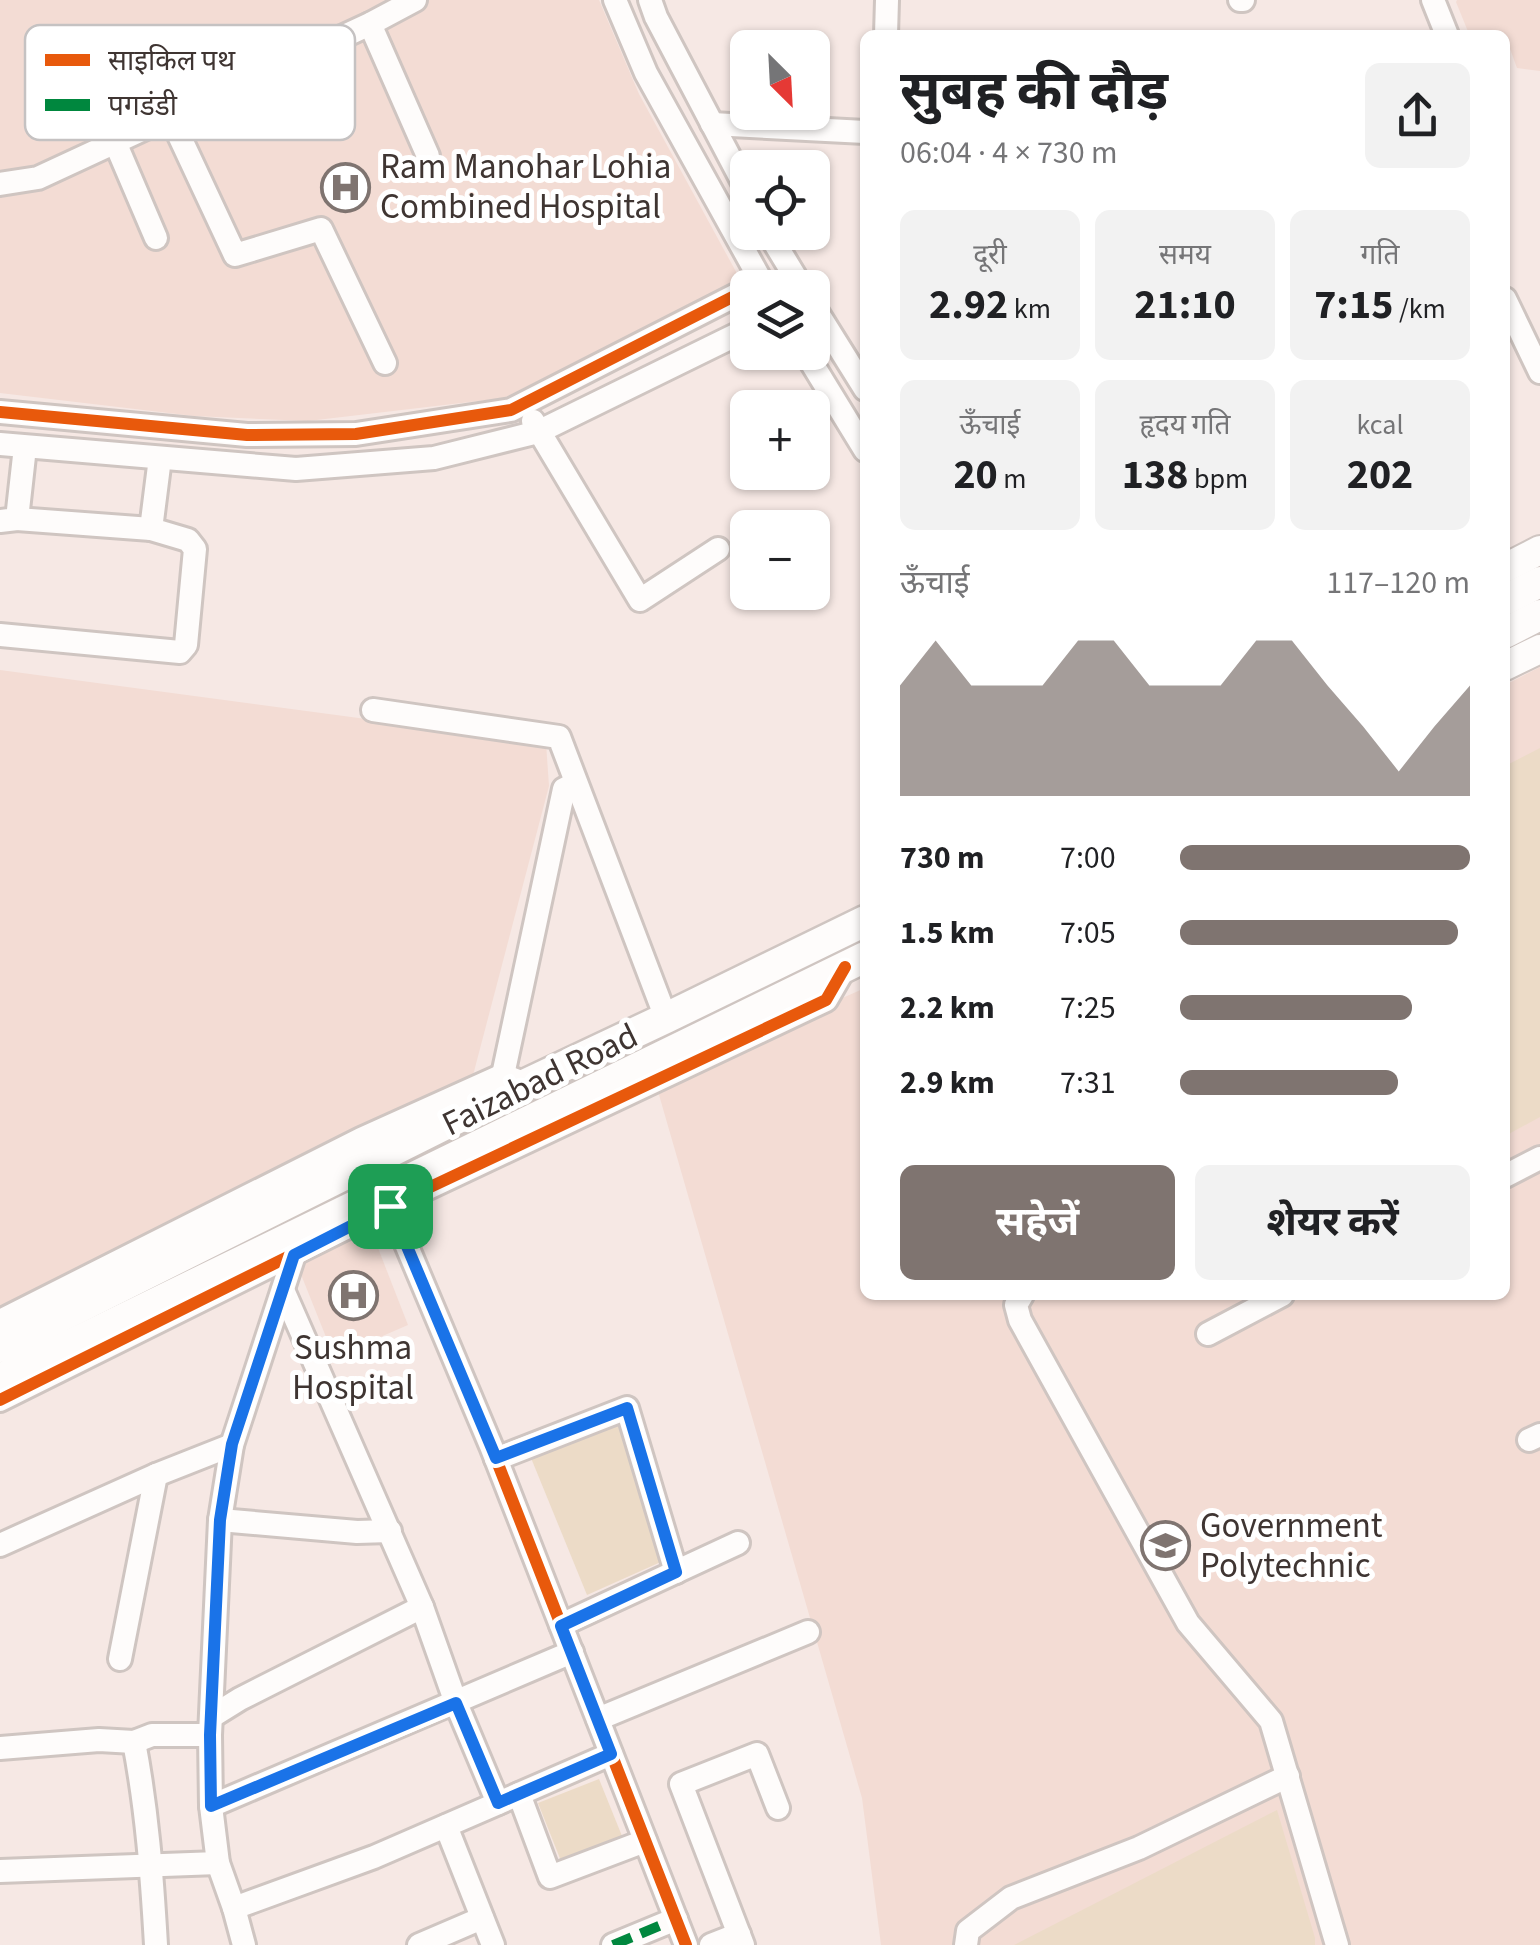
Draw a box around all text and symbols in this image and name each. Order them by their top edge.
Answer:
legend [25,25,355,140]
north arrow [730,30,830,130]
map controls [730,30,830,610]
text: साइकिल पथ [108,41,236,81]
text: सुबह की दौड़ [900,53,1168,131]
button: share [1365,63,1470,168]
text: पगडंडी [108,86,178,126]
text: 06:04 · 4 × 730 m [900,130,1118,176]
place label: Ram Manohar Lohia Combined Hospital [380,142,671,232]
button: locate [730,150,830,250]
hospital icon: Ram Manohar Lohia Combined Hospital [319,161,371,213]
text: दूरी [973,235,1007,275]
text: समय [1159,235,1211,275]
text: गति [1361,235,1399,275]
button: layers [730,270,830,370]
text: 2.92 [929,275,1008,335]
text: 21:10 [1134,275,1236,335]
text: 7:15 [1314,275,1393,335]
text: km [1008,289,1051,329]
text: /km [1393,289,1446,329]
button: + [730,390,830,490]
text: ऊँचाई [960,405,1020,445]
text: हृदय गति [1139,405,1231,445]
text: kcal [1356,405,1404,445]
text: 20 [953,445,998,505]
text: 138 [1122,445,1188,505]
text: 202 [1347,445,1413,505]
text: m [998,459,1027,499]
text: bpm [1188,459,1248,499]
button: − [730,510,830,610]
text: ऊँचाई [900,560,969,606]
text: 117–120 m [1326,560,1470,606]
text: 730 m [900,835,985,881]
text: 7:00 [1060,835,1116,881]
text: 1.5 km [900,910,995,956]
text: 7:05 [1060,910,1116,956]
text: 2.2 km [900,985,995,1031]
text: 7:25 [1060,985,1116,1031]
street label: Faizabad Road [434,1011,646,1149]
text: 2.9 km [900,1060,995,1106]
text: 7:31 [1060,1060,1116,1106]
pin [348,1164,433,1249]
button: सहेजें [900,1165,1175,1280]
button: शेयर करें [1195,1165,1470,1280]
icon: arrive [363,1179,418,1234]
hospital icon: Sushma Hospital [327,1270,379,1322]
place label: Sushma Hospital [292,1323,414,1413]
place label: Government Polytechnic [1200,1501,1383,1591]
school or university icon: Government Polytechnic [1139,1520,1191,1572]

